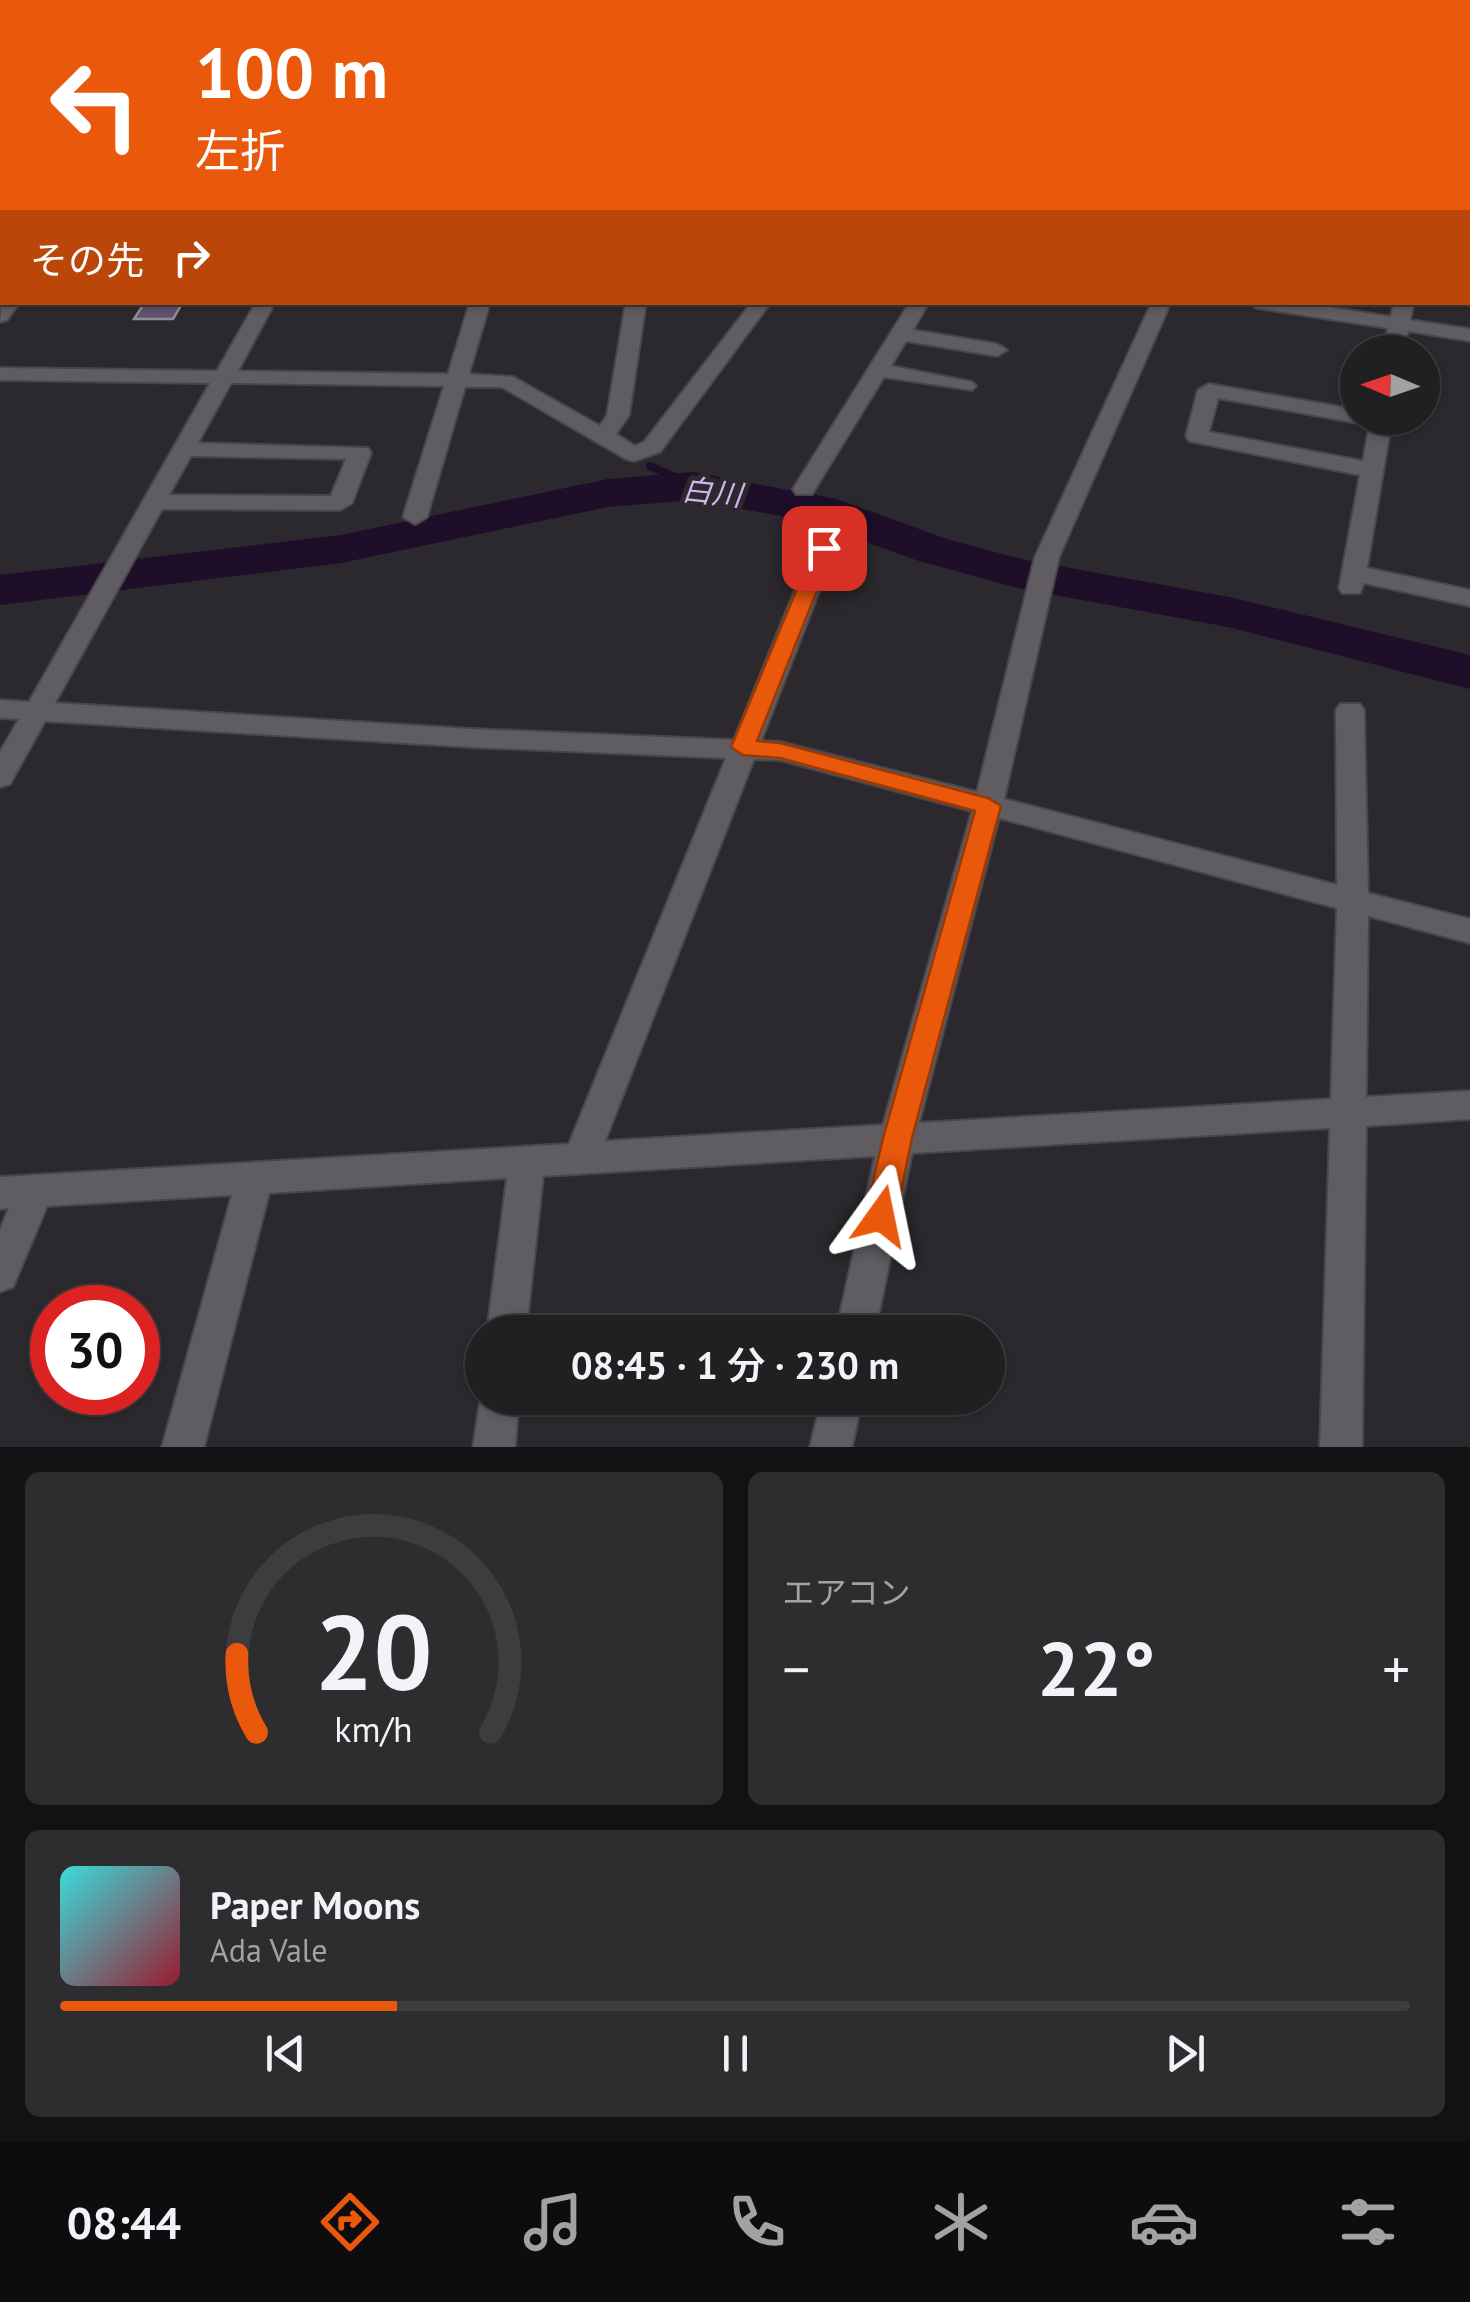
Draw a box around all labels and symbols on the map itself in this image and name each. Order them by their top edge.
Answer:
north arrow [1340,335,1440,435]
water label: 白川 [680,469,747,514]
pin [782,506,867,591]
position arrow [829,1164,933,1268]
speed limit sign: 30 [30,1285,160,1415]

